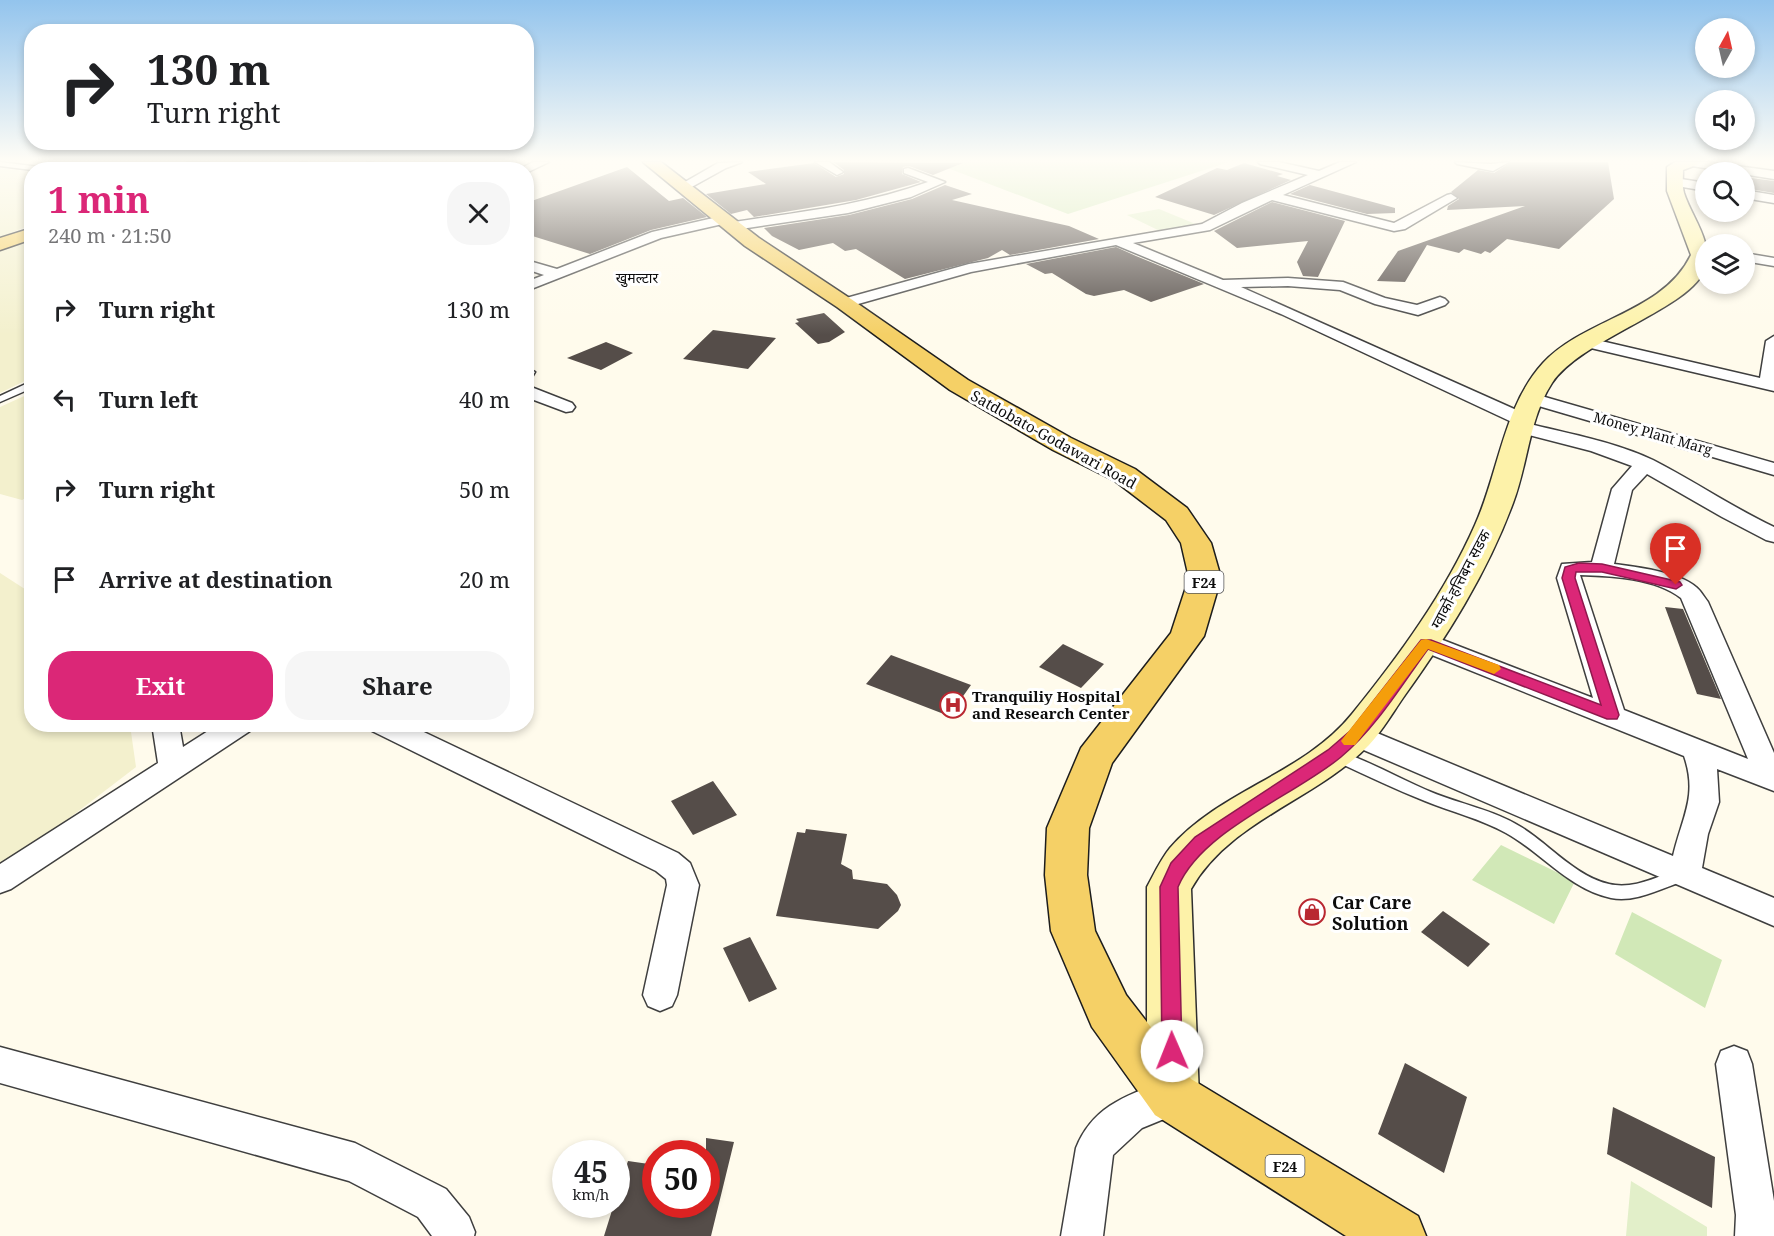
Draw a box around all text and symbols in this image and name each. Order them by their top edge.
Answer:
north arrow [1695,18,1755,78]
map controls [1695,18,1755,294]
text: 130 m [147,40,271,97]
icon: right [48,48,126,126]
button: sound [1695,90,1755,150]
text: Turn right [147,94,280,131]
button: search [1695,162,1755,222]
text: 1 min [48,175,150,224]
button: close [447,182,510,245]
text: 240 m · 21:50 [48,222,171,249]
button: layers [1695,234,1755,294]
district label: खुमल्टार [616,268,658,288]
icon: right [48,293,81,326]
text: Turn right [99,294,215,324]
text: 130 m [447,294,510,324]
icon: left [48,383,81,416]
text: Turn left [99,384,198,414]
text: 40 m [459,384,510,414]
street label: Satdobato-Godawari Road [968,385,1140,493]
street label: Money Plant Marg [1591,407,1715,459]
icon: right [48,473,81,506]
text: Turn right [99,474,215,504]
text: 50 m [459,474,510,504]
pin [1650,523,1701,585]
street label: ग्वार्को-हत्तिबन सडक [1426,526,1495,632]
icon: arrive [1659,532,1692,565]
icon: arrive [48,563,81,596]
text: Arrive at destination [99,564,333,594]
text: 20 m [459,564,510,594]
road number: F24 [1184,571,1224,593]
button: Exit [48,651,273,720]
button: Share [285,651,510,720]
place label: Tranquiliy Hospital and Research Center [972,686,1130,723]
hospital icon: Tranquiliy Hospital and Research Center [938,690,968,720]
place label: Car Care Solution [1332,890,1412,935]
shop icon: Car Care Solution [1297,897,1327,927]
position arrow [1140,1019,1204,1083]
speed limit sign: 50 [642,1140,720,1218]
text: 45 [574,1151,608,1192]
road number: F24 [1266,1155,1304,1177]
text: km/h [573,1184,609,1204]

